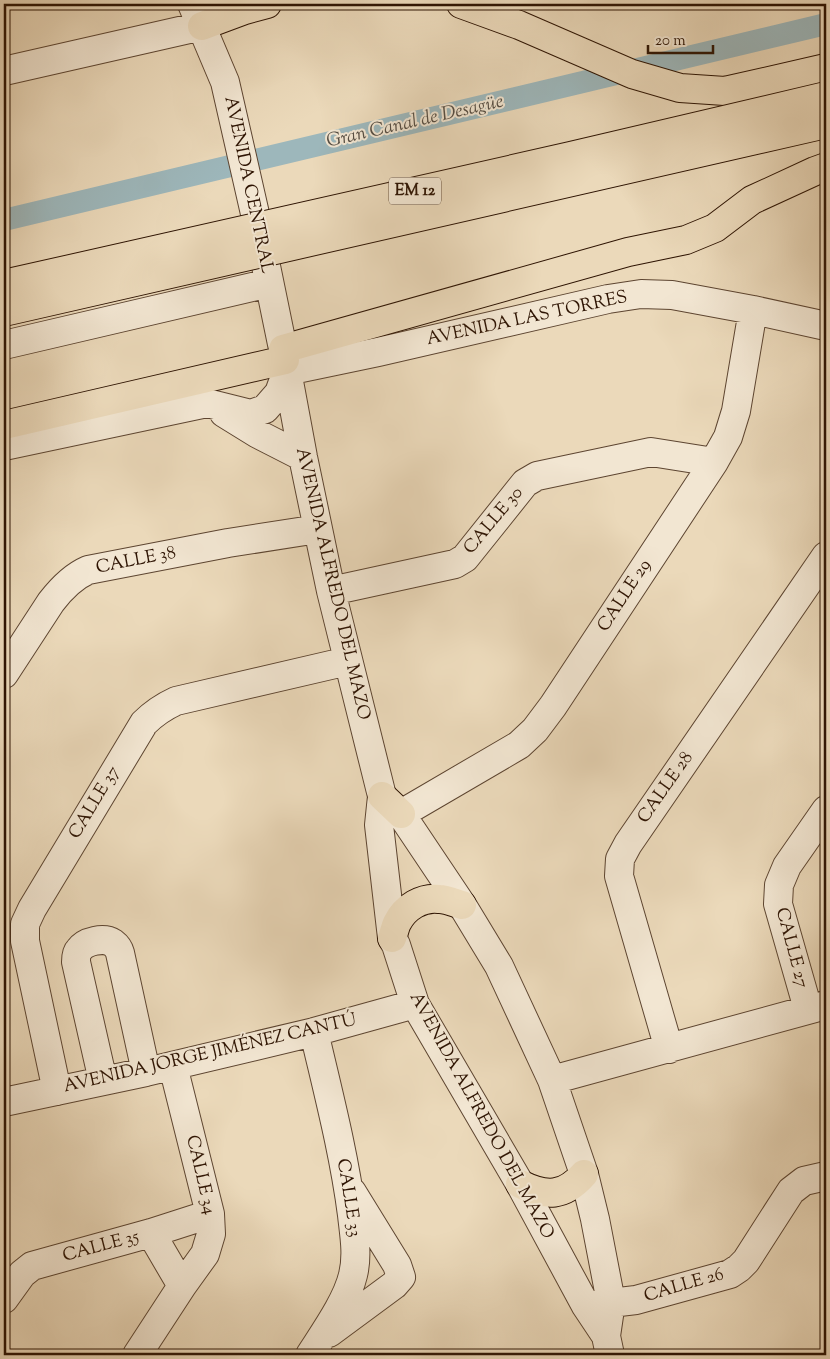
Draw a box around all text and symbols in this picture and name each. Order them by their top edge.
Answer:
scale bar [648,22,712,54]
text: 20 m [655,31,686,52]
water label: Gran Canal de Desagüe [324,88,507,156]
street label: AVENIDA CENTRAL [217,94,279,276]
road number: EM 12 [389,178,441,205]
street label: AVENIDA LAS TORRES [424,285,630,353]
street label: AVENIDA ALFREDO DEL MAZO [288,445,376,723]
street label: CALLE 30 [458,481,530,561]
street label: CALLE 38 [94,541,178,581]
street label: CALLE 29 [592,554,658,637]
street label: CALLE 28 [632,747,700,829]
street label: CALLE 37 [63,762,127,844]
street label: CALLE 27 [768,905,814,991]
street label: AVENIDA ALFREDO DEL MAZO [402,988,560,1244]
street label: AVENIDA JORGE JIMÉNEZ CANTÚ [61,1007,359,1100]
street label: CALLE 34 [178,1133,222,1217]
street label: CALLE 33 [329,1157,367,1239]
street label: CALLE 35 [60,1224,142,1270]
street label: CALLE 26 [641,1262,727,1310]

